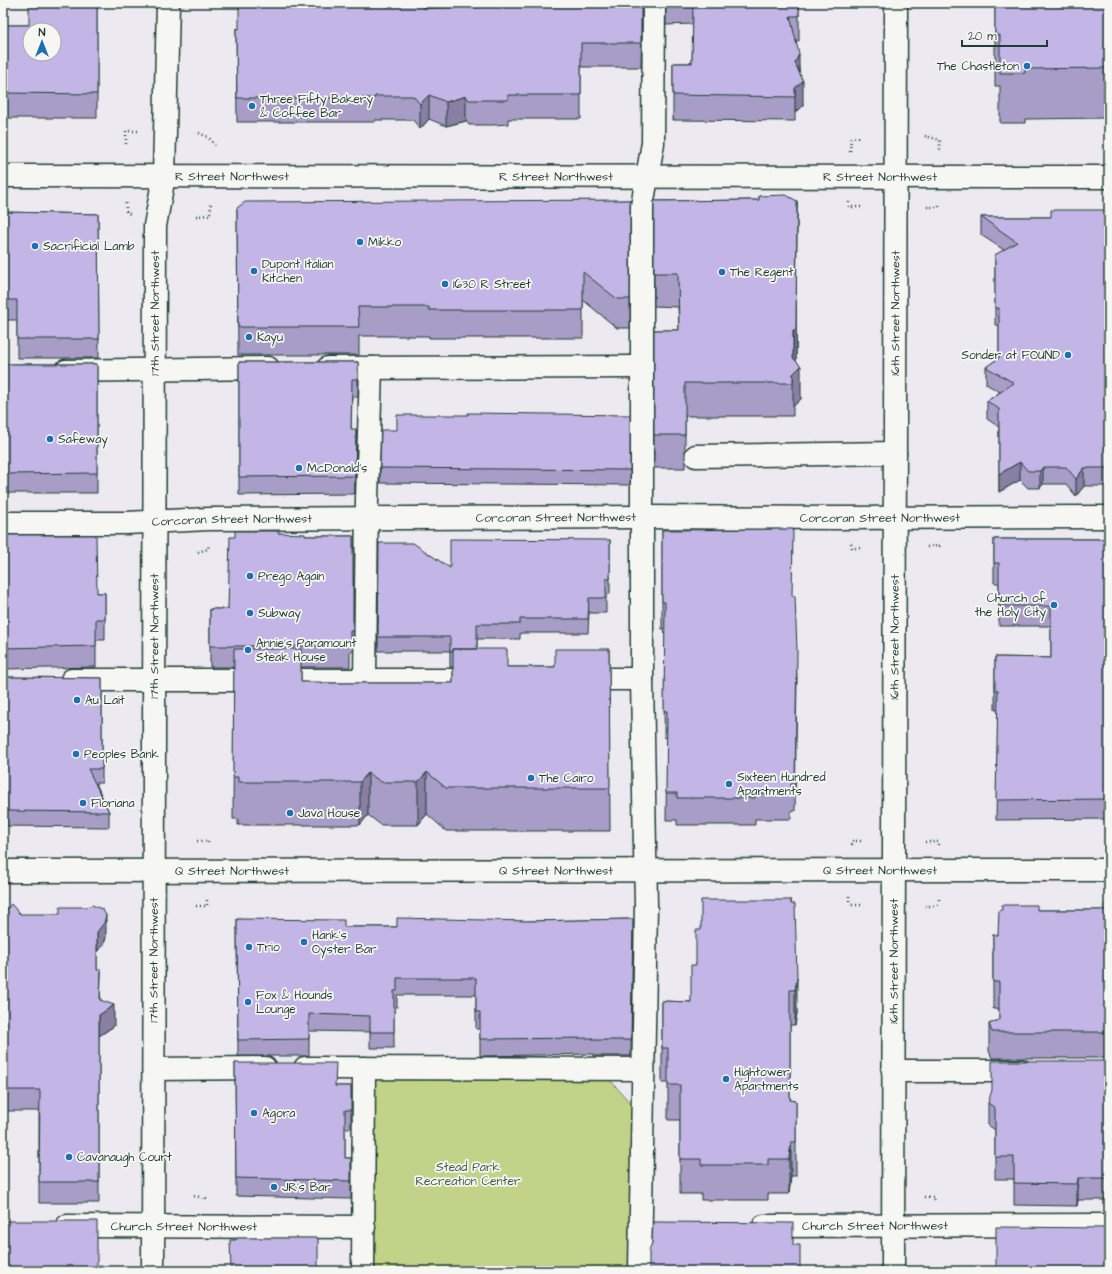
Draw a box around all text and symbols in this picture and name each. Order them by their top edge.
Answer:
north arrow [22,22,62,62]
scale bar [962,22,1047,48]
text: N [39,25,46,40]
text: 20 m [968,28,997,45]
place label: The Chastleton [937,58,1019,75]
marker: The Chastleton [1022,61,1032,71]
place label: Three Fifty Bakery & Coffee Bar [260,91,373,122]
marker: Three Fifty Bakery & Coffee Bar [247,101,257,111]
street label: R Street Northwest [175,168,289,185]
street label: R Street Northwest [499,168,613,185]
street label: R Street Northwest [823,168,937,185]
place label: Mikko [368,234,401,251]
marker: Mikko [355,237,365,247]
place label: Sacrificial Lamb [43,238,135,255]
marker: Sacrificial Lamb [30,241,40,251]
street label: 17th Street Northwest [146,250,163,376]
street label: 16th Street Northwest [887,250,904,376]
place label: Dupont Italian Kitchen [262,256,334,287]
place label: The Regent [730,264,793,282]
marker: Dupont Italian Kitchen [249,266,259,276]
marker: The Regent [717,267,727,277]
place label: 1630 R Street [453,276,531,293]
marker: 1630 R Street [440,279,450,289]
place label: Kayu [257,329,283,347]
marker: Kayu [244,332,254,342]
place label: Sonder at FOUND [961,347,1060,364]
marker: Sonder at FOUND [1063,350,1073,360]
place label: Safeway [58,431,108,449]
marker: Safeway [45,434,55,444]
place label: McDonald's [307,460,367,477]
marker: McDonald's [294,463,304,473]
street label: Corcoran Street Northwest [476,509,636,526]
street label: Corcoran Street Northwest [800,509,960,527]
street label: Corcoran Street Northwest [151,510,312,530]
place label: Prego Again [258,568,324,586]
marker: Prego Again [245,571,255,581]
street label: 17th Street Northwest [146,573,163,699]
street label: 16th Street Northwest [886,574,903,700]
place label: Church of the Holy City [975,590,1047,622]
marker: Church of the Holy City [1049,600,1059,610]
place label: Subway [258,605,301,623]
marker: Subway [245,608,255,618]
place label: Annie's Paramount Steak House [256,635,356,666]
marker: Annie's Paramount Steak House [243,645,253,655]
place label: Au Lait [85,692,125,709]
marker: Au Lait [72,695,82,705]
place label: Peoples Bank [84,746,159,763]
marker: Peoples Bank [71,749,81,759]
place label: Sixteen Hundred Apartments [737,769,826,800]
place label: The Cairo [539,770,594,787]
marker: The Cairo [526,773,536,783]
marker: Sixteen Hundred Apartments [724,779,734,789]
place label: Floriana [91,795,135,812]
marker: Floriana [78,798,88,808]
place label: Java House [298,805,361,822]
marker: Java House [285,808,295,818]
street label: Q Street Northwest [175,862,289,879]
street label: Q Street Northwest [499,862,613,879]
street label: Q Street Northwest [823,862,937,879]
street label: 17th Street Northwest [145,897,162,1023]
street label: 16th Street Northwest [885,898,902,1024]
place label: Hank's Oyster Bar [312,927,377,959]
marker: Hank's Oyster Bar [299,937,309,947]
place label: Trio [257,939,280,956]
marker: Trio [244,942,254,952]
place label: Fox & Hounds Lounge [256,987,333,1019]
marker: Fox & Hounds Lounge [243,997,253,1007]
place label: Hightower Apartments [734,1064,799,1095]
marker: Hightower Apartments [721,1074,731,1084]
place label: Agora [262,1105,295,1123]
marker: Agora [249,1108,259,1118]
place label: Cavanaugh Court [77,1149,172,1167]
marker: Cavanaugh Court [64,1152,74,1162]
park label: Stead Park Recreation Center [415,1159,521,1190]
place label: JR's Bar [282,1179,331,1196]
marker: JR's Bar [269,1182,279,1192]
street label: Church Street Northwest [802,1217,948,1234]
street label: Church Street Northwest [111,1218,257,1235]

